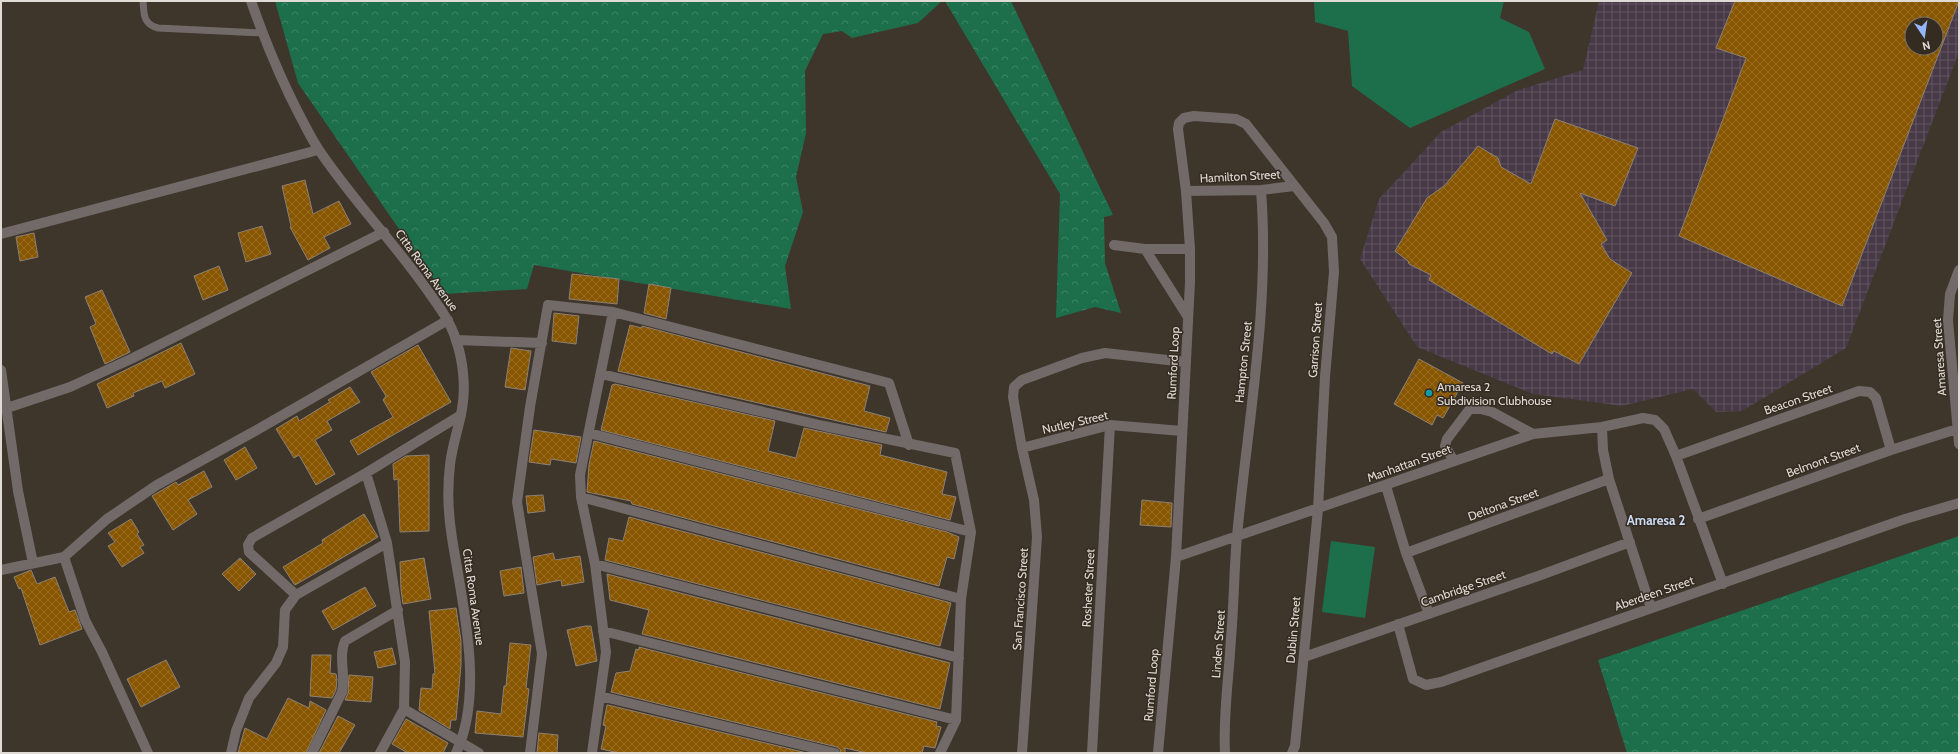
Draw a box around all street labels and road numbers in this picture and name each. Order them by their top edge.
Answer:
street label: Hamilton Street [1199,166,1281,186]
street label: Citta Roma Avenue [392,226,462,314]
street label: Garrison Street [1305,302,1325,378]
street label: Amaresa Street [1929,318,1949,396]
street label: Hampton Street [1231,320,1255,404]
street label: Rumford Loop [1164,326,1182,400]
street label: Beacon Street [1762,380,1834,418]
street label: Nutley Street [1041,407,1109,437]
street label: Belmont Street [1784,440,1862,480]
street label: Manhattan Street [1365,441,1453,485]
street label: Deltona Street [1466,484,1540,524]
street label: San Francisco Street [1009,547,1031,651]
street label: Citta Roma Avenue [460,548,488,646]
street label: Rosheter Street [1078,548,1098,628]
street label: Cambridge Street [1418,566,1508,610]
street label: Aberdeen Street [1612,572,1696,614]
street label: Dublin Street [1283,596,1303,664]
street label: Linden Street [1208,609,1228,679]
street label: Rumford Loop [1140,648,1162,722]

